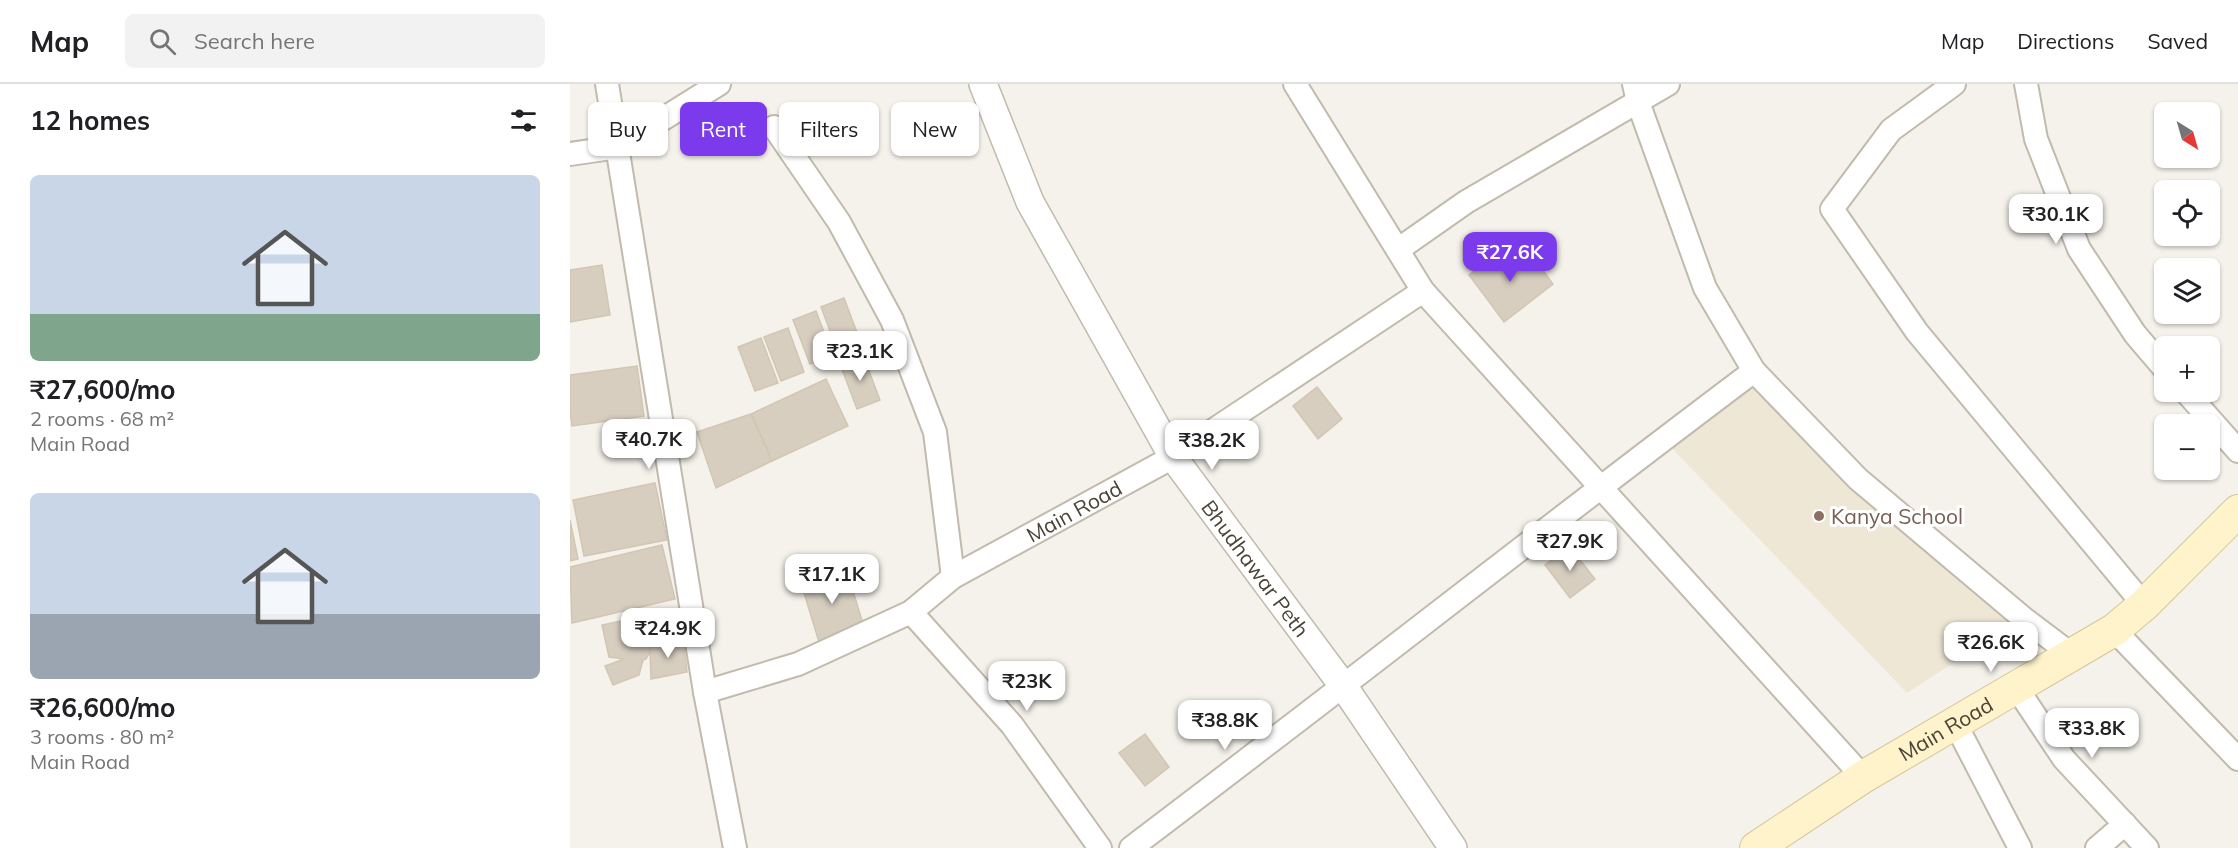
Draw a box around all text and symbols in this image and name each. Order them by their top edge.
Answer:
search box [125,14,545,68]
text: Map [30,24,89,59]
icon: search [146,25,179,58]
text: Search here [194,27,315,55]
text: Map [1941,28,1984,54]
text: Directions [2017,28,2114,54]
text: Saved [2147,28,2208,54]
chip: Buy [588,102,668,156]
chip: Rent [680,102,767,156]
chip: Filters [779,102,879,156]
chip: New [891,102,979,156]
north arrow [2154,102,2220,168]
map controls [2154,102,2220,480]
text: 12 homes [30,104,150,137]
icon: filters [507,104,540,137]
button: locate [2154,180,2220,246]
pin: ₹30.1K [2007,194,2105,245]
text: ₹30.1K [2023,201,2089,226]
icon: home [231,214,339,322]
pin: ₹27.6K [1461,232,1559,283]
text: ₹27.6K [1477,239,1543,264]
button: layers [2154,258,2220,324]
pin: ₹23.1K [811,331,909,382]
button: + [2154,336,2220,402]
text: ₹23.1K [827,338,893,363]
text: ₹27,600/mo [30,373,175,406]
text: 2 rooms · 68 m² [30,406,174,431]
button: − [2154,414,2220,480]
pin: ₹40.7K [600,419,698,470]
pin: ₹38.2K [1163,420,1261,471]
text: ₹40.7K [616,426,682,451]
text: ₹38.2K [1179,427,1245,452]
text: Main Road [30,431,130,456]
street label: Main Road [1022,474,1126,548]
street label: Bhudhawar Peth [1196,495,1315,642]
place label: Kanya School [1831,503,1963,529]
marker: Kanya School [1812,509,1826,523]
pin: ₹27.9K [1521,521,1619,572]
text: ₹27.9K [1537,528,1603,553]
icon: home [231,532,339,640]
pin: ₹17.1K [783,554,881,605]
text: ₹17.1K [799,561,865,586]
pin: ₹24.9K [619,608,717,659]
text: ₹24.9K [635,615,701,640]
pin: ₹26.6K [1942,622,2040,673]
text: ₹26.6K [1958,629,2024,654]
pin: ₹23K [991,661,1063,712]
text: ₹23K [1002,668,1052,693]
text: ₹26,600/mo [30,691,175,724]
street label: Main Road [1894,691,1997,766]
pin: ₹38.8K [1176,700,1274,751]
text: ₹38.8K [1192,707,1258,732]
pin: ₹33.8K [2043,708,2141,759]
text: ₹33.8K [2059,715,2125,740]
text: 3 rooms · 80 m² [30,724,174,749]
text: Main Road [30,749,130,774]

